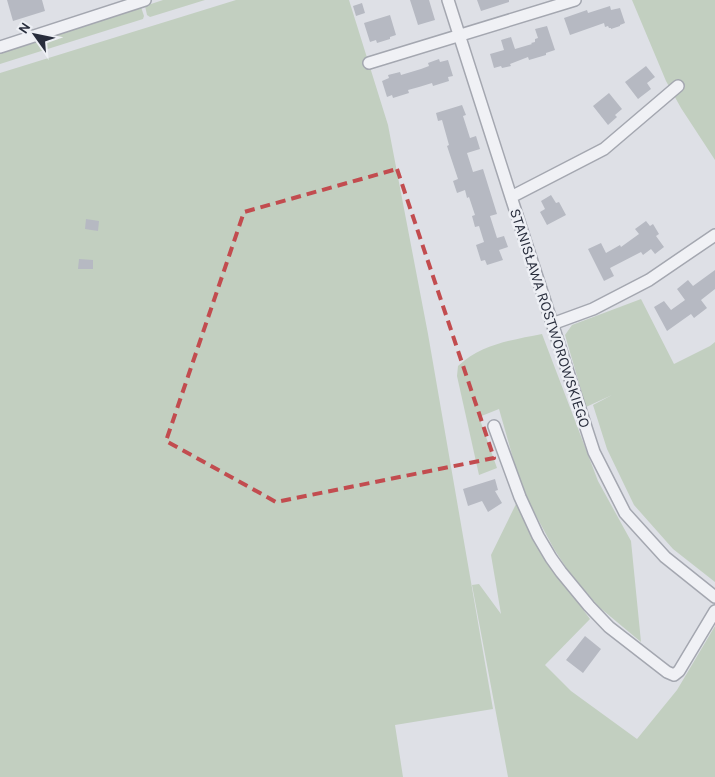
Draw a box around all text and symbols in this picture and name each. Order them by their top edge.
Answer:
north arrow [10,10,60,60]
text: N [15,19,34,37]
street label: STANISŁAWA ROSTWOROWSKIEGO [506,206,594,430]

